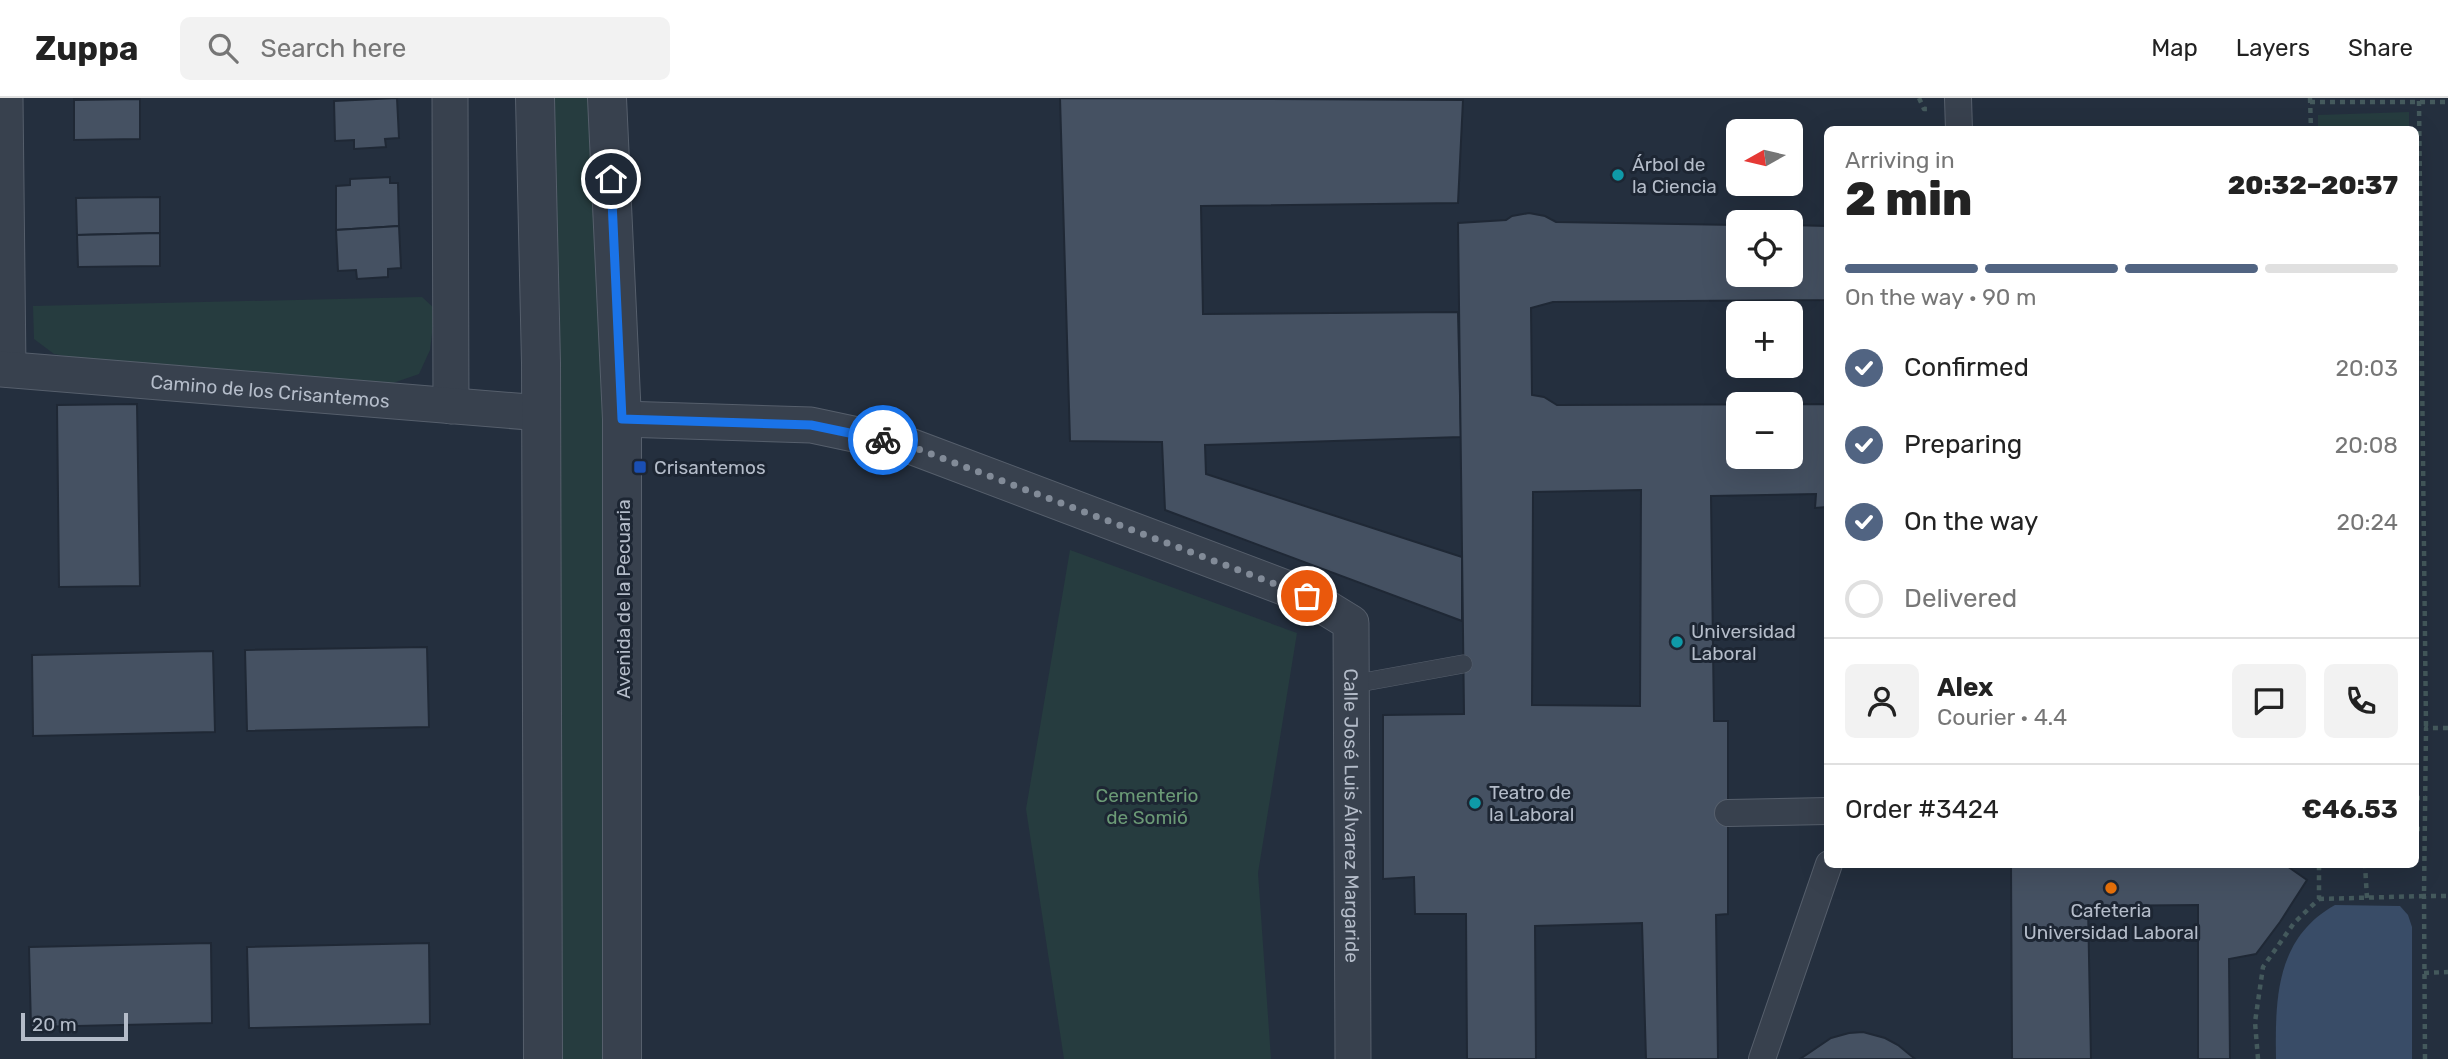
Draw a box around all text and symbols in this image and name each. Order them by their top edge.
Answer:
search box [180,17,670,80]
text: Zuppa [35,29,138,68]
icon: search [204,29,242,67]
text: Search here [260,33,406,64]
text: Map [2151,34,2198,62]
text: Layers [2236,34,2310,62]
text: Share [2348,34,2413,62]
north arrow [1726,119,1802,196]
map controls [1726,119,1803,469]
text: Arriving in [1845,146,1955,174]
pin [581,149,641,209]
place label: Árbol de la Ciencia [1632,153,1717,198]
icon: home [592,160,630,198]
marker: Árbol de la Ciencia [1610,167,1626,183]
text: 20:32–20:37 [2228,170,2398,201]
text: 2 min [1845,172,1972,227]
button: locate [1726,210,1803,287]
text: On the way · 90 m [1845,283,2036,311]
button: + [1726,301,1803,378]
icon: check [1845,349,1883,387]
text: Confirmed [1904,352,2029,383]
text: 20:03 [2336,354,2398,382]
street label: Camino de los Crisantemos [150,370,391,413]
button: − [1726,392,1803,469]
courier [848,405,918,475]
icon: bike [864,421,902,459]
icon: check [1845,426,1883,464]
text: Preparing [1904,429,2022,460]
text: 20:08 [2335,431,2398,459]
place label: Crisantemos [654,456,766,479]
marker: Crisantemos [632,459,648,475]
street label: Avenida de la Pecuaria [612,499,635,699]
icon: check [1845,503,1883,541]
text: On the way [1904,506,2038,537]
text: 20:24 [2336,508,2398,536]
pin [1277,566,1337,626]
icon: bag [1288,577,1326,615]
text: Delivered [1904,583,2017,614]
place label: Universidad Laboral [1691,620,1796,665]
marker: Universidad Laboral [1669,634,1685,650]
button: person [1845,664,1919,738]
button: chat [2232,664,2306,738]
button: phone [2324,664,2398,738]
street label: Calle José Luis Álvarez Margaride [1339,669,1364,963]
text: Alex [1937,672,1993,703]
text: Courier · 4.4 [1937,703,2067,731]
place label: Teatro de la Laboral [1489,781,1574,826]
park label: Cementerio de Somió [1096,784,1199,829]
text: Order #3424 [1845,794,1999,825]
text: €46.53 [2302,794,2398,825]
marker: Teatro de la Laboral [1467,795,1483,811]
marker: Cafeteria Universidad Laboral [2103,880,2119,896]
place label: Cafeteria Universidad Laboral [2023,899,2199,944]
scale bar [21,1010,128,1042]
text: 20 m [32,1013,77,1036]

